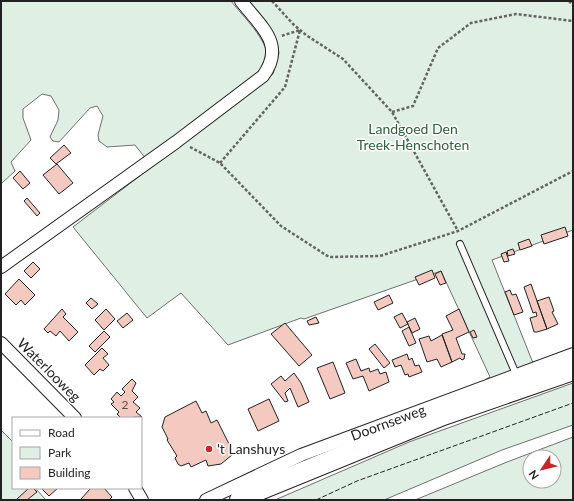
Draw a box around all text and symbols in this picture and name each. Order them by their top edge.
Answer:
park label: Landgoed Den Treek-Henschoten [357,120,469,153]
street label: Waterlooweg [14,334,85,405]
house number: 2 [122,397,129,412]
street label: Doornseweg [348,401,428,444]
legend [12,417,142,489]
text: Road [48,425,75,440]
place label: 't Lanshuys [217,440,285,457]
marker: 't Lanshuys [204,444,214,454]
text: Park [48,445,72,460]
north arrow [522,449,562,489]
text: Building [48,465,91,480]
text: N [526,468,541,482]

